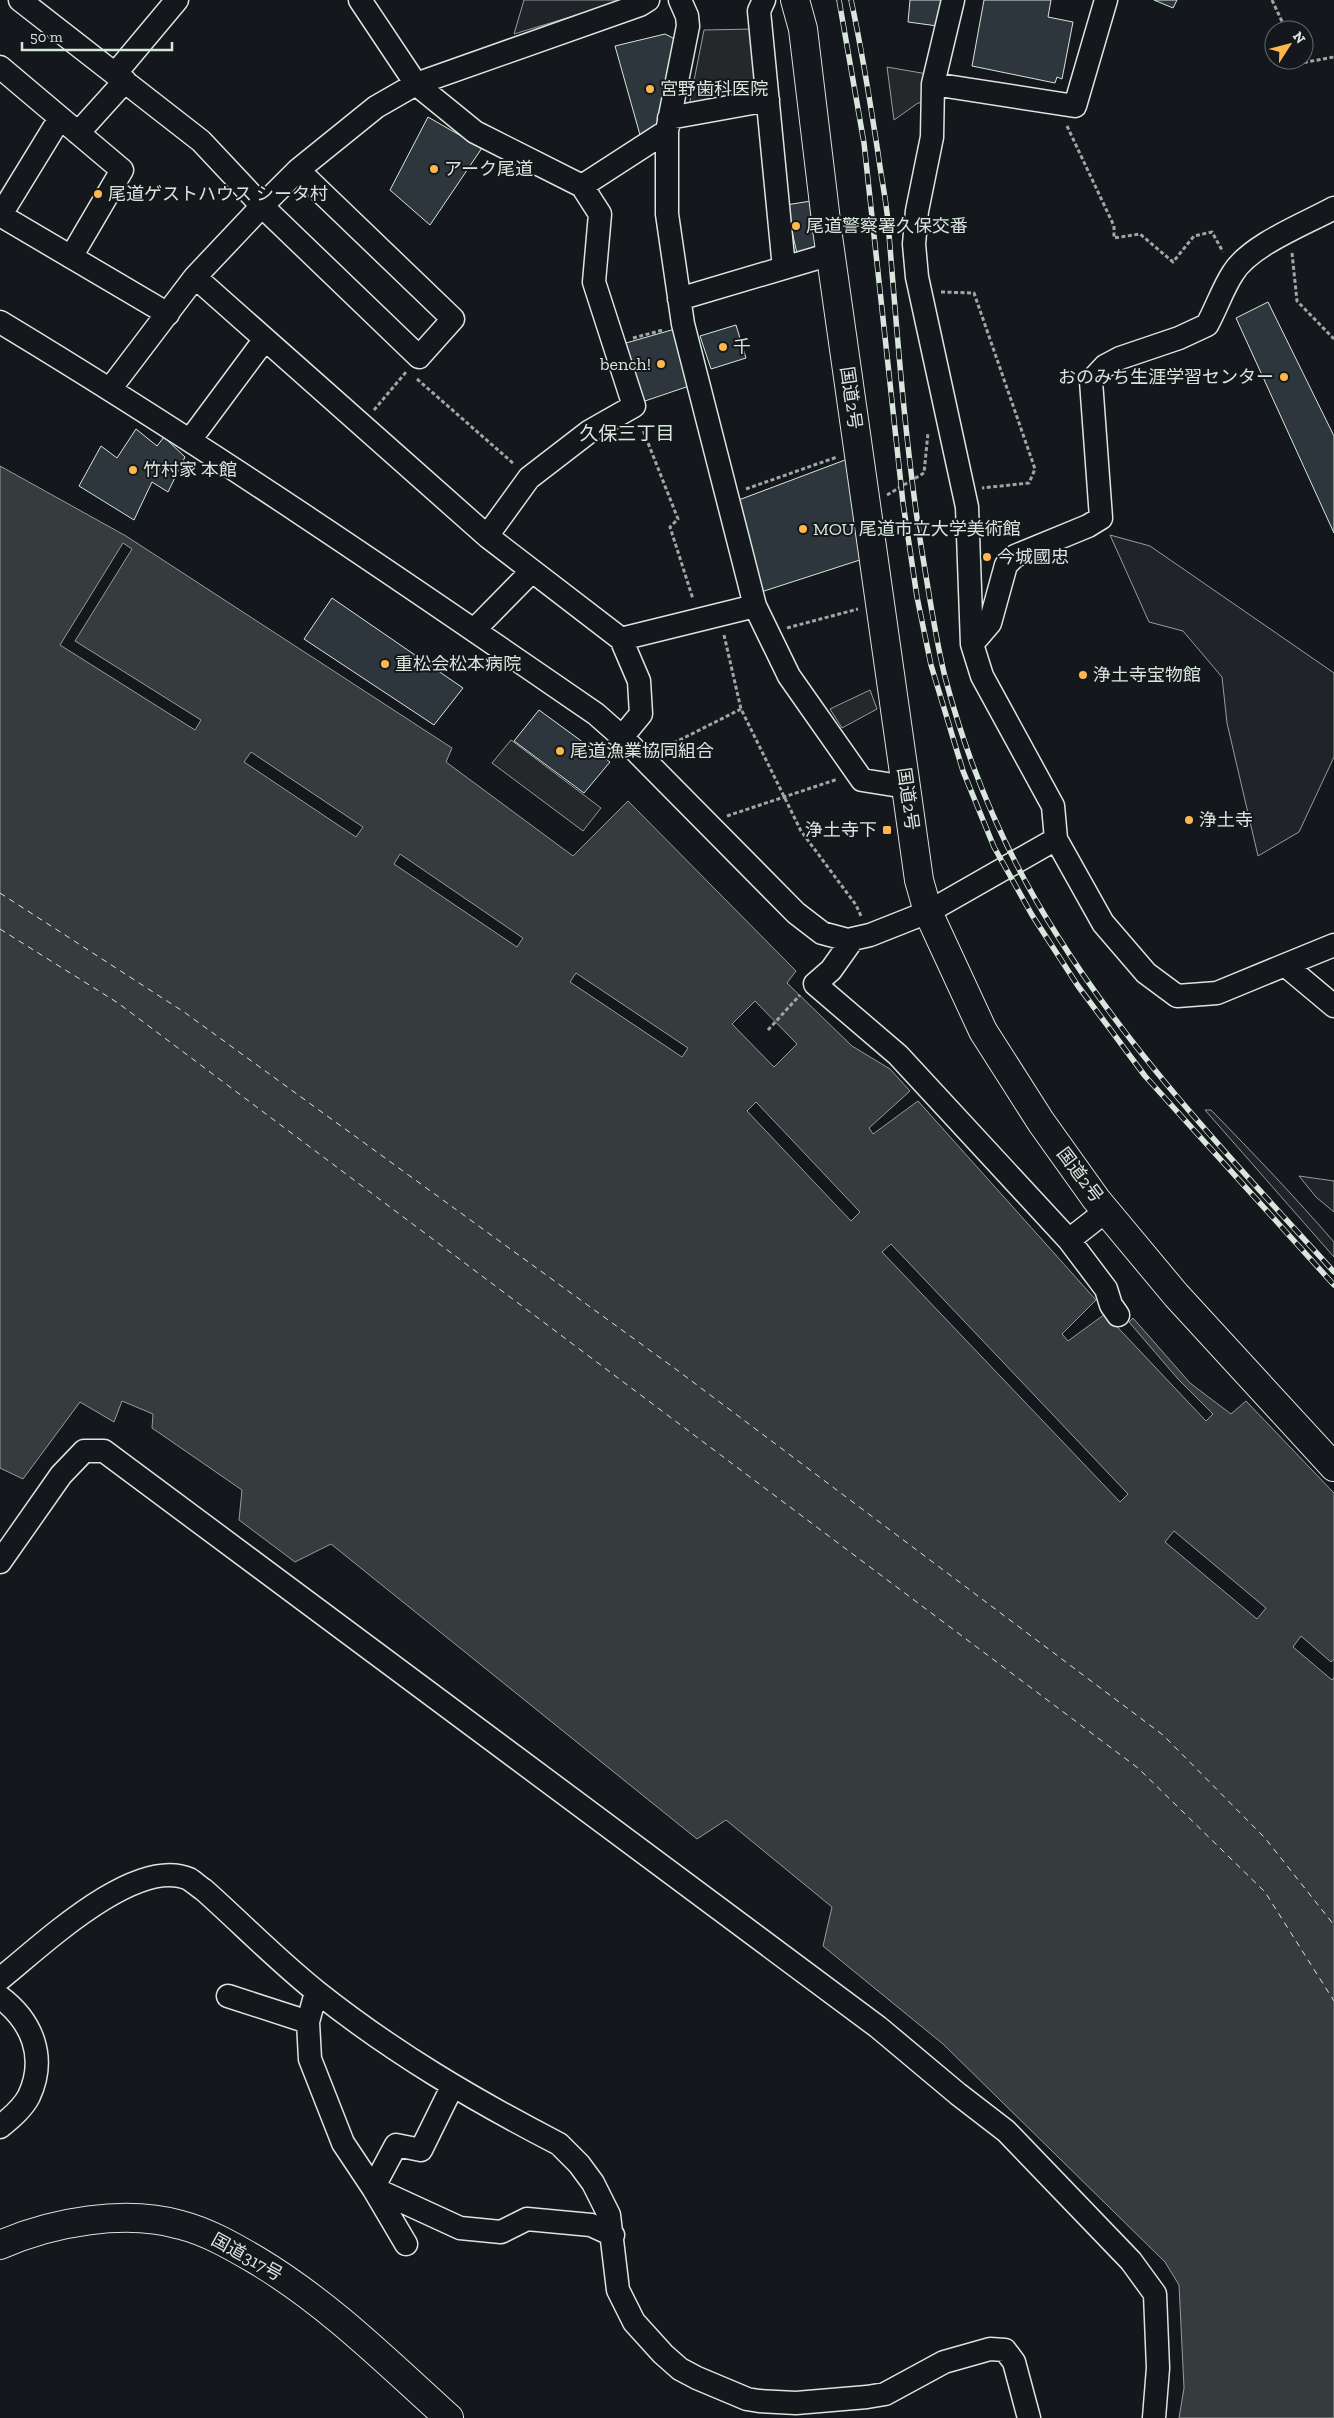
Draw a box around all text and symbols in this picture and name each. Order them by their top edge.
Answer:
scale bar [22,20,172,52]
north arrow [1264,20,1314,70]
text: 50 m [30,28,63,46]
text: N [1289,28,1309,47]
place label: 宮野歯科医院 [660,78,768,100]
marker: 宮野歯科医院 [644,83,656,95]
place label: アーク尾道 [444,158,533,180]
marker: アーク尾道 [428,163,440,175]
place label: 尾道ゲストハウス シータ村 [108,183,328,205]
marker: 尾道ゲストハウス シータ村 [92,188,104,200]
place label: 尾道警察署久保交番 [806,215,968,237]
marker: 尾道警察署久保交番 [790,220,802,232]
place label: 千 [733,336,751,358]
marker: 千 [717,341,729,353]
place label: bench! [599,353,651,375]
marker: bench! [655,358,667,370]
street label: 国道2号 [836,365,866,431]
place label: おのみち生涯学習センター [1058,366,1274,388]
marker: おのみち生涯学習センター [1278,371,1290,383]
district label: 久保三丁目 [579,422,675,445]
place label: 竹村家 本館 [143,459,237,481]
marker: 竹村家 本館 [127,464,139,476]
place label: MOU 尾道市立大学美術館 [813,518,1021,540]
marker: MOU 尾道市立大学美術館 [797,523,809,535]
place label: 今城國忠 [997,546,1069,568]
marker: 今城國忠 [981,551,993,563]
place label: 重松会松本病院 [395,653,521,675]
marker: 重松会松本病院 [379,658,391,670]
place label: 浄土寺宝物館 [1093,664,1201,686]
marker: 浄土寺宝物館 [1077,669,1089,681]
place label: 尾道漁業協同組合 [570,740,714,762]
marker: 尾道漁業協同組合 [554,745,566,757]
street label: 国道2号 [893,766,923,832]
place label: 浄土寺 [1199,809,1253,831]
marker: 浄土寺 [1183,814,1195,826]
place label: 浄土寺下 [805,819,877,841]
marker: 浄土寺下 [881,824,893,836]
street label: 国道2号 [1052,1143,1108,1207]
street label: 国道317号 [208,2228,286,2286]

